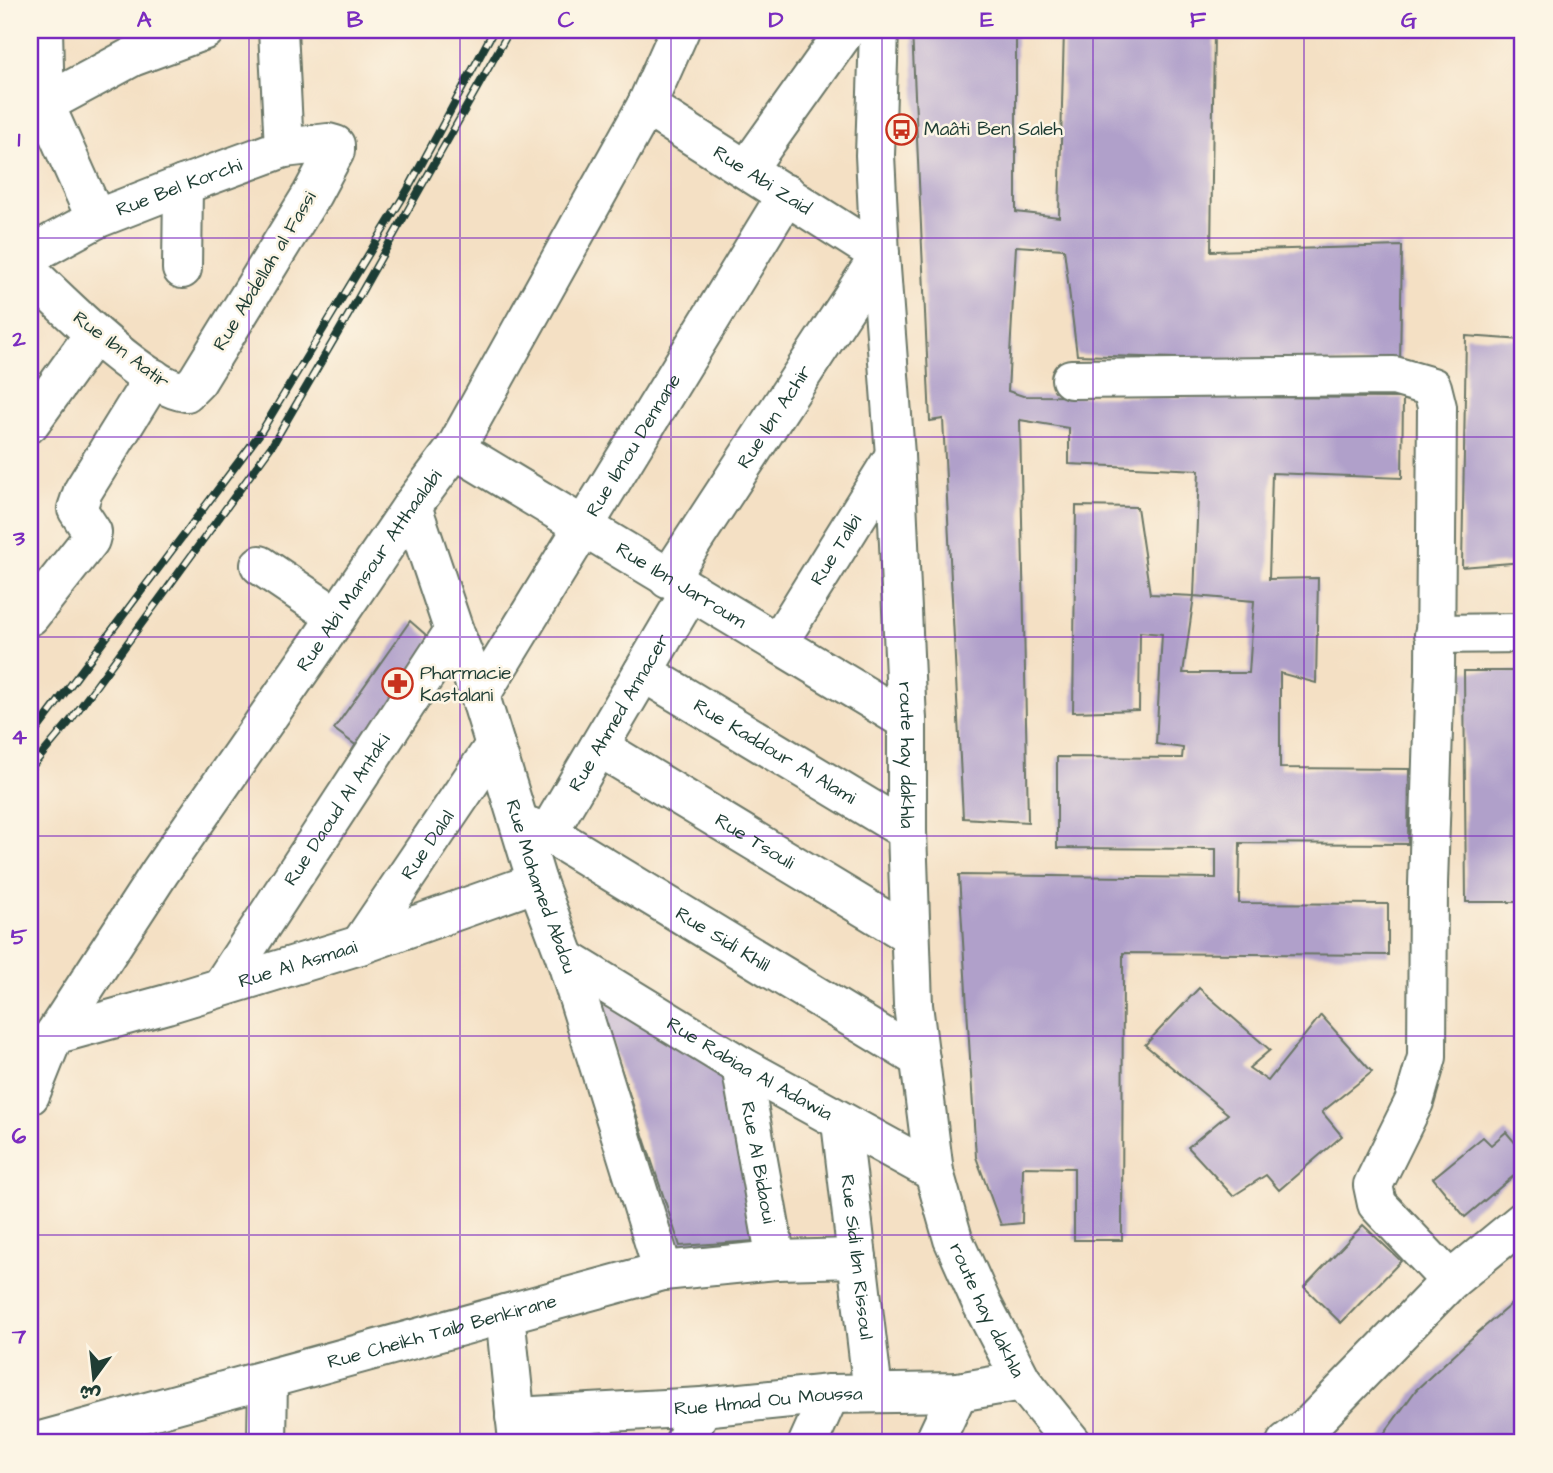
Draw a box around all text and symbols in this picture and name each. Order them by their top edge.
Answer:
text: A [137,4,152,36]
text: B [347,4,364,36]
text: C [558,4,575,36]
text: D [769,4,784,36]
text: E [980,4,994,36]
text: F [1190,4,1207,36]
text: G [1401,4,1417,36]
bus stop icon: Maâti Ben Saleh [884,112,918,146]
place label: Maâti Ben Saleh [924,116,1063,143]
text: 1 [18,123,21,155]
street label: Rue Abi Zaid [708,139,817,222]
street label: Rue Bel Korchi [112,151,246,223]
street label: Rue Abdellah al Fassi [207,186,323,356]
street label: Rue Ibn Aatir [67,305,175,396]
text: 2 [11,323,26,355]
street label: Rue Ibn Achir [730,359,818,474]
street label: Rue Ibnou Dennane [579,369,687,522]
street label: Rue Abi Mansour Atthaalabi [290,464,448,677]
street label: Rue Talbi [804,509,869,590]
text: 3 [12,522,25,554]
street label: Rue Ibn Jarroum [611,535,752,635]
street label: Rue Ahmed Annacer [562,628,676,796]
place label: Pharmacie Kastalani [420,660,511,709]
pharmacy icon: Pharmacie Kastalani [380,667,414,701]
street label: route hay dakhla [892,681,921,829]
street label: Rue Kaddour Al Alami [688,692,861,811]
text: 4 [11,721,27,753]
street label: Rue Daoud Al Antaki [277,728,397,891]
street label: Rue Mohamed Abdou [499,796,583,977]
street label: Rue Dalal [394,805,461,885]
street label: Rue Tsouli [710,807,800,876]
street label: Rue Sidi Khlil [670,900,775,978]
text: 5 [11,921,28,953]
street label: Rue Al Asmaai [235,933,361,995]
street label: Rue Rabiaa Al Adawia [662,1010,838,1127]
street label: Rue Al Bidaoui [734,1100,783,1225]
text: 6 [12,1120,27,1152]
street label: Rue Sidi Ibn Rissoul [834,1173,880,1341]
street label: route hay dakhla [943,1239,1032,1382]
street label: Rue Cheikh Taib Benkirane [324,1287,560,1375]
text: 7 [11,1320,27,1352]
north arrow [60,1344,130,1414]
text: ش [76,1377,104,1409]
street label: Rue Hmad Ou Moussa [673,1380,863,1422]

